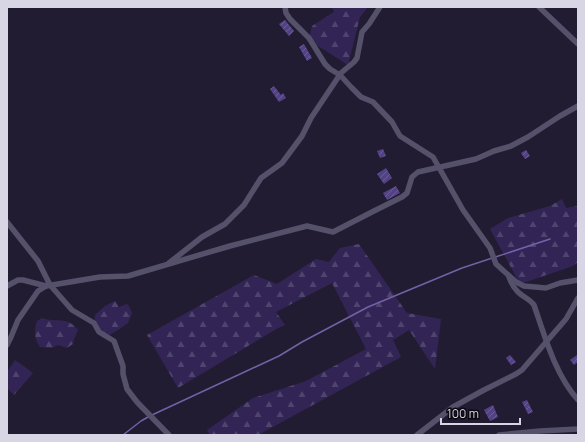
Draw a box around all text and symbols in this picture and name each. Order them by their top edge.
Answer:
scale bar [441,400,520,426]
text: 100 m [447,405,479,422]

